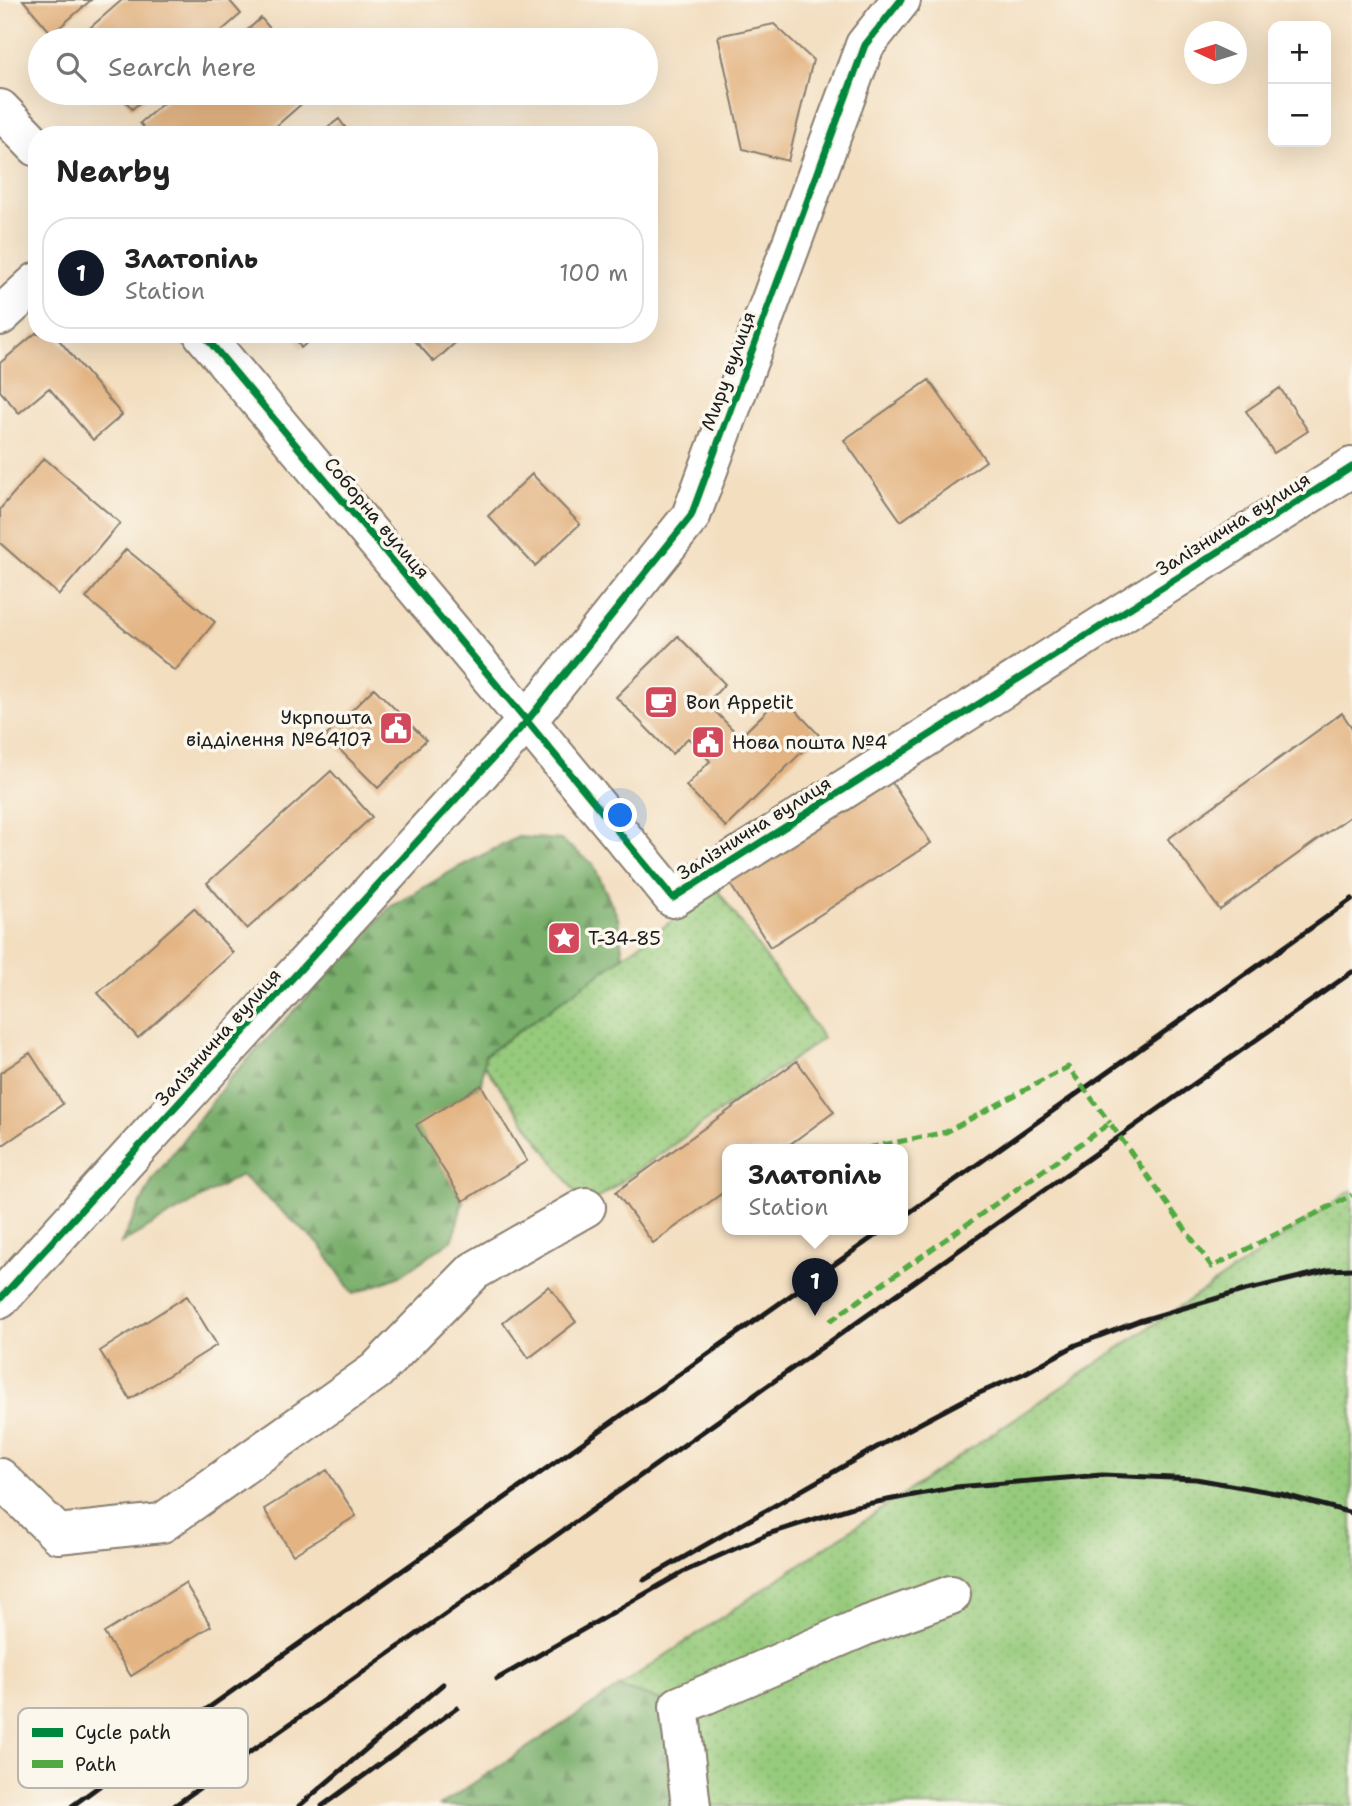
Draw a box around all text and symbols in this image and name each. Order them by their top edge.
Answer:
north arrow [1184,21,1247,84]
map controls [1268,21,1331,147]
button: + [1268,21,1331,84]
search box [28,28,658,105]
icon: search [52,48,90,86]
text: Search here [108,49,257,84]
button: − [1268,84,1331,147]
text: Nearby [56,151,171,192]
text: Златопіль [125,241,258,276]
text: 1 [76,258,86,288]
text: 100 m [559,258,628,288]
text: Station [125,276,205,306]
street label: Миру вулиця [695,308,761,434]
street label: Соборна вулиця [319,452,435,584]
street label: Залізнична вулиця [1151,466,1315,582]
cafe icon: Bon Appetit [642,683,680,721]
place label: Bon Appetit [686,690,794,715]
place label: Укрпошта відділення №64107 [186,705,372,752]
public building icon: Укрпошта відділення №64107 [377,709,415,747]
public building icon: Нова пошта №4 [689,723,727,761]
place label: Нова пошта №4 [732,730,888,755]
street label: Залізнична вулиця [672,770,836,886]
your location [603,798,637,832]
place icon: Т-34-85 [545,919,583,957]
place label: Т-34-85 [588,926,661,951]
street label: Залізнична вулиця [149,963,287,1111]
popup [722,1144,908,1235]
text: Златопіль [749,1157,881,1192]
text: Station [749,1192,828,1222]
pin: 1 [792,1258,838,1316]
legend [18,1708,248,1788]
text: Cycle path [75,1720,171,1745]
text: Path [75,1752,117,1777]

